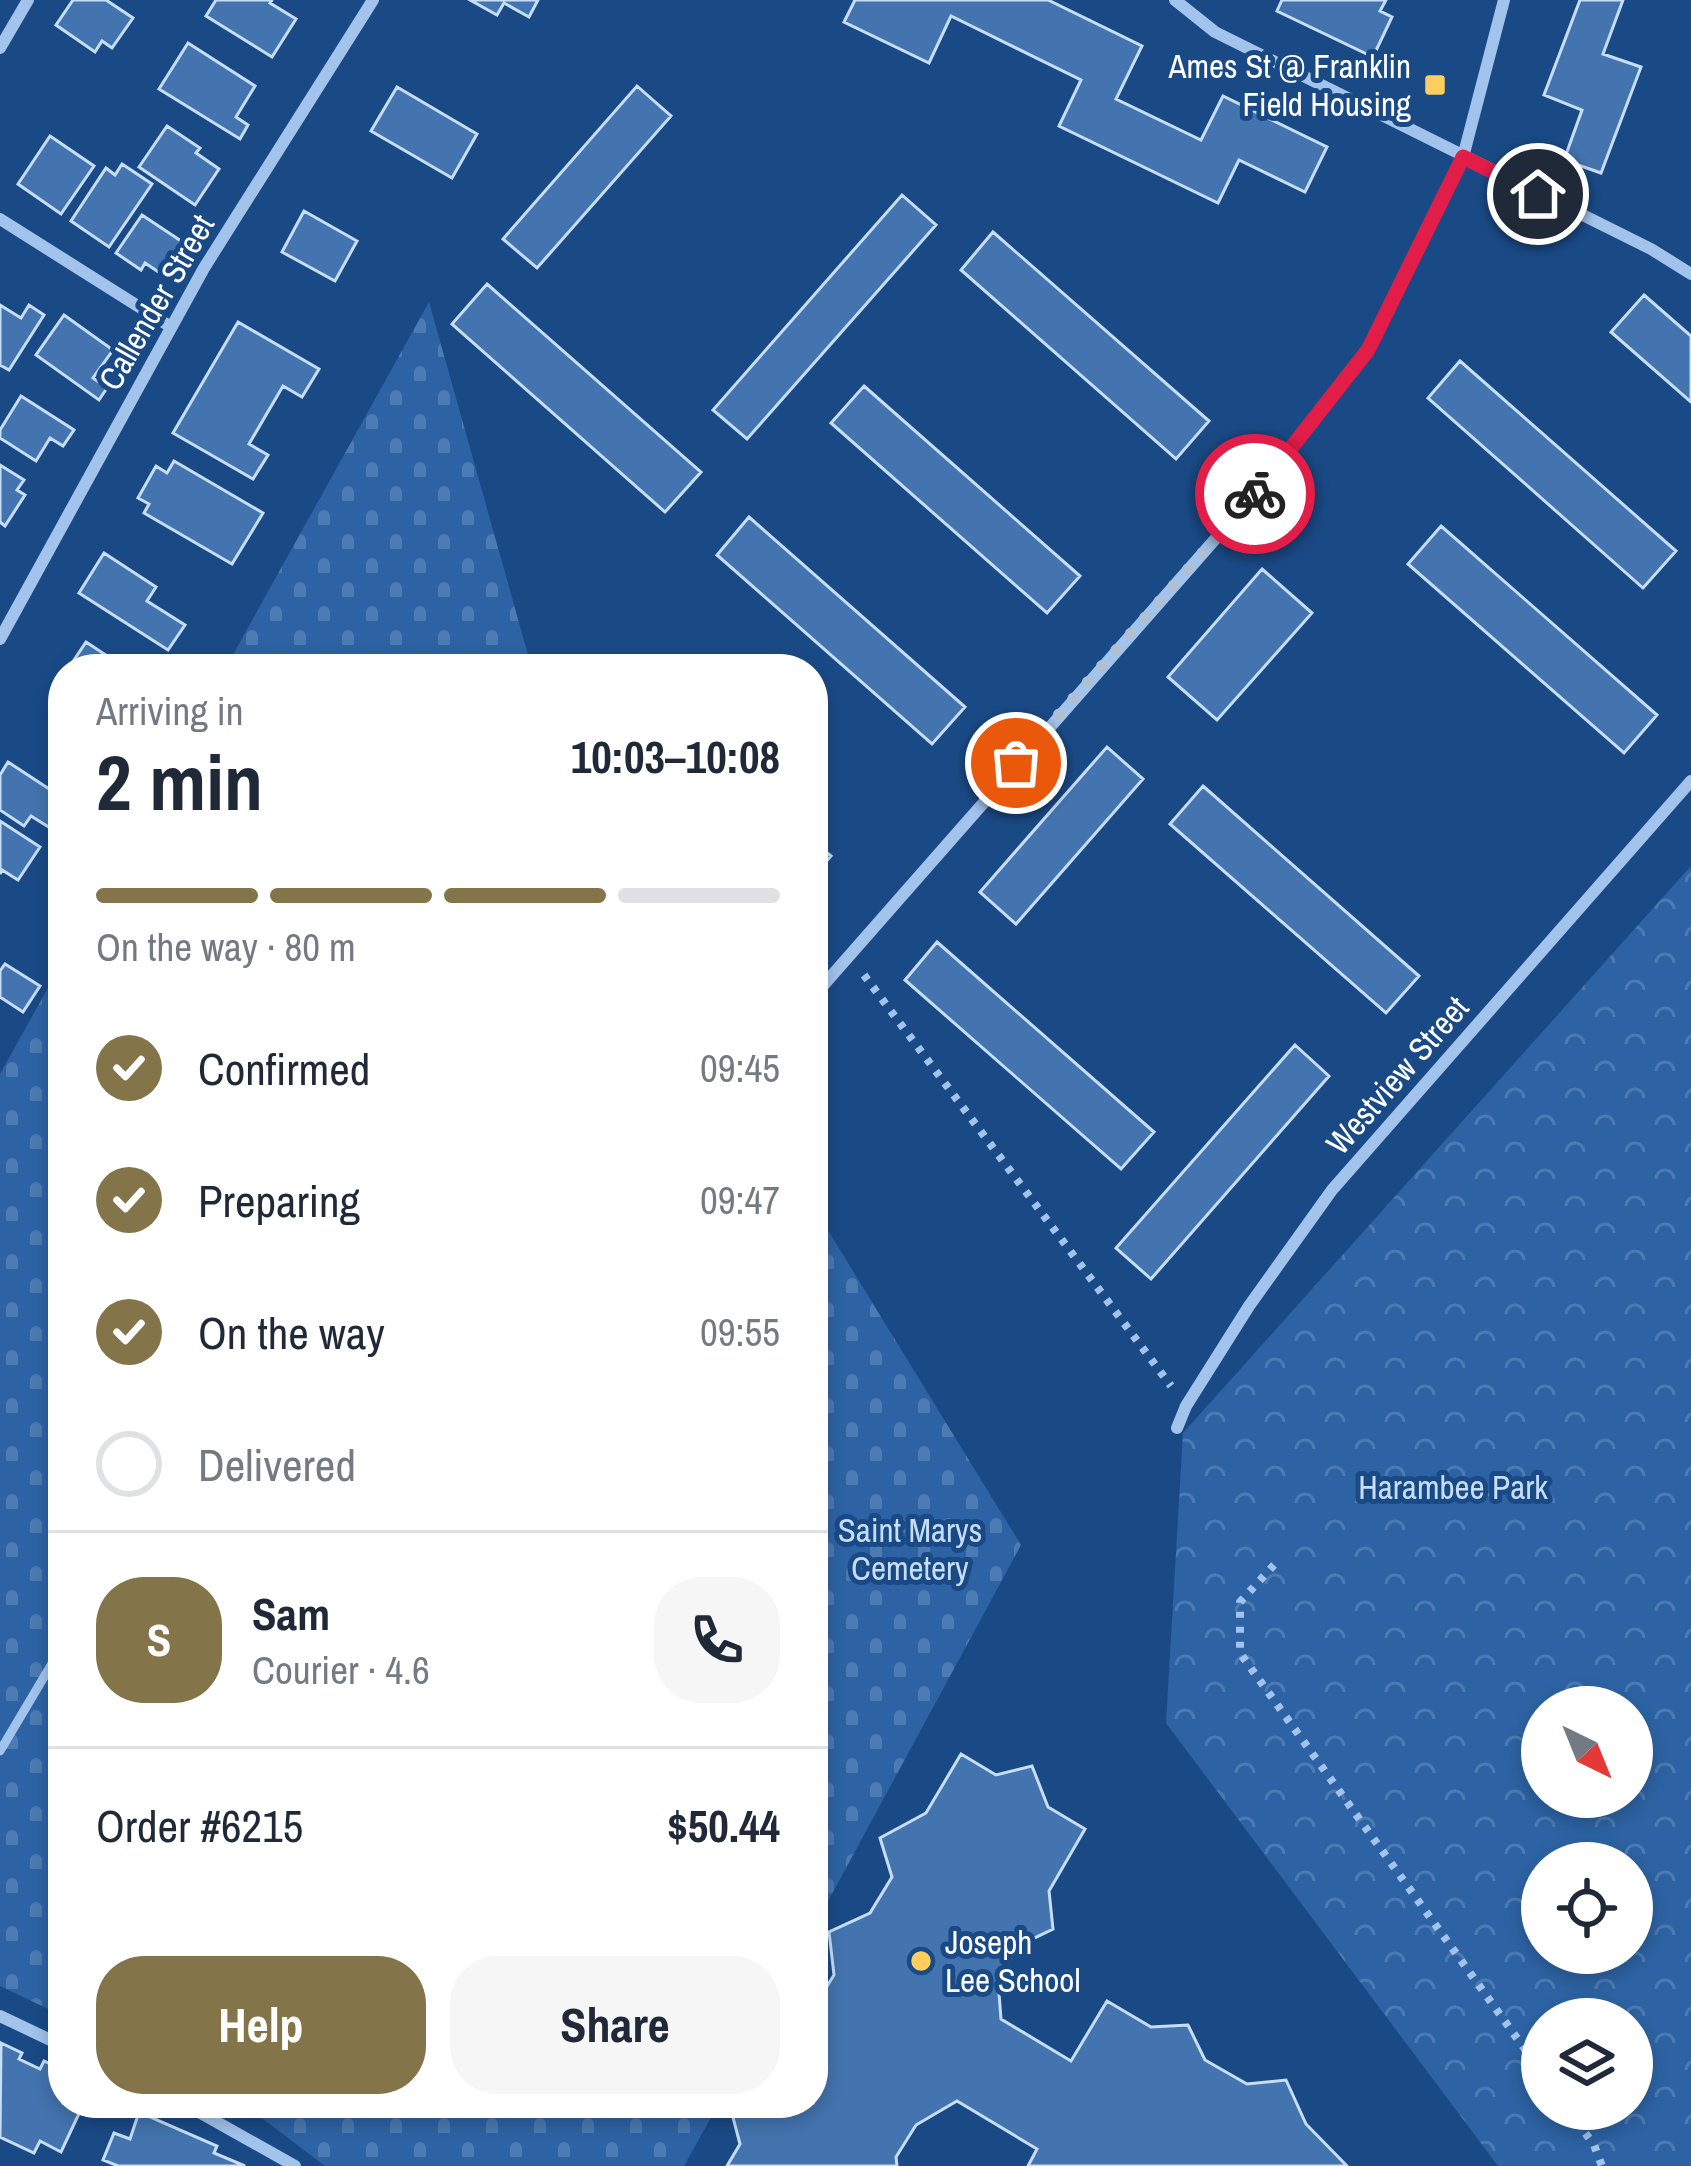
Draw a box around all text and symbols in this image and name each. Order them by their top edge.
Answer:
place label: Ames St @ Franklin Field Housing [1167,44,1411,126]
marker: Ames St @ Franklin Field Housing [1422,72,1448,98]
pin [1487,143,1589,245]
icon: home [1505,161,1571,227]
street label: Callender Street [88,206,224,398]
courier [1195,434,1315,554]
icon: bike [1222,461,1288,527]
text: Arriving in [96,685,244,737]
pin [965,712,1067,814]
text: 10:03–10:08 [571,726,780,787]
text: 2 min [96,729,263,834]
icon: bag [983,730,1049,796]
text: On the way · 80 m [96,921,356,973]
street label: Westview Street [1316,986,1478,1164]
icon: check [96,1035,162,1101]
text: Confirmed [198,1038,370,1099]
text: 09:45 [700,1042,780,1094]
icon: check [96,1167,162,1233]
text: Preparing [198,1170,360,1231]
text: 09:47 [700,1174,780,1226]
icon: check [96,1299,162,1365]
text: On the way [198,1302,385,1363]
text: 09:55 [700,1306,780,1358]
text: Delivered [198,1434,356,1495]
park label: Harambee Park [1358,1465,1548,1509]
park label: Saint Marys Cemetery [838,1508,982,1590]
button: phone [654,1577,780,1703]
text: Sam [252,1583,330,1644]
text: S [147,1609,171,1670]
text: Courier · 4.6 [252,1644,430,1696]
north arrow [1521,1686,1653,1818]
map controls [1521,1686,1653,2130]
text: Order #6215 [96,1795,303,1856]
text: $50.44 [667,1795,780,1856]
button: locate [1521,1842,1653,1974]
place label: Joseph Lee School [945,1920,1080,2002]
marker: Joseph Lee School [908,1948,934,1974]
button: Help [96,1956,426,2094]
button: Share [450,1956,780,2094]
button: layers [1521,1998,1653,2130]

